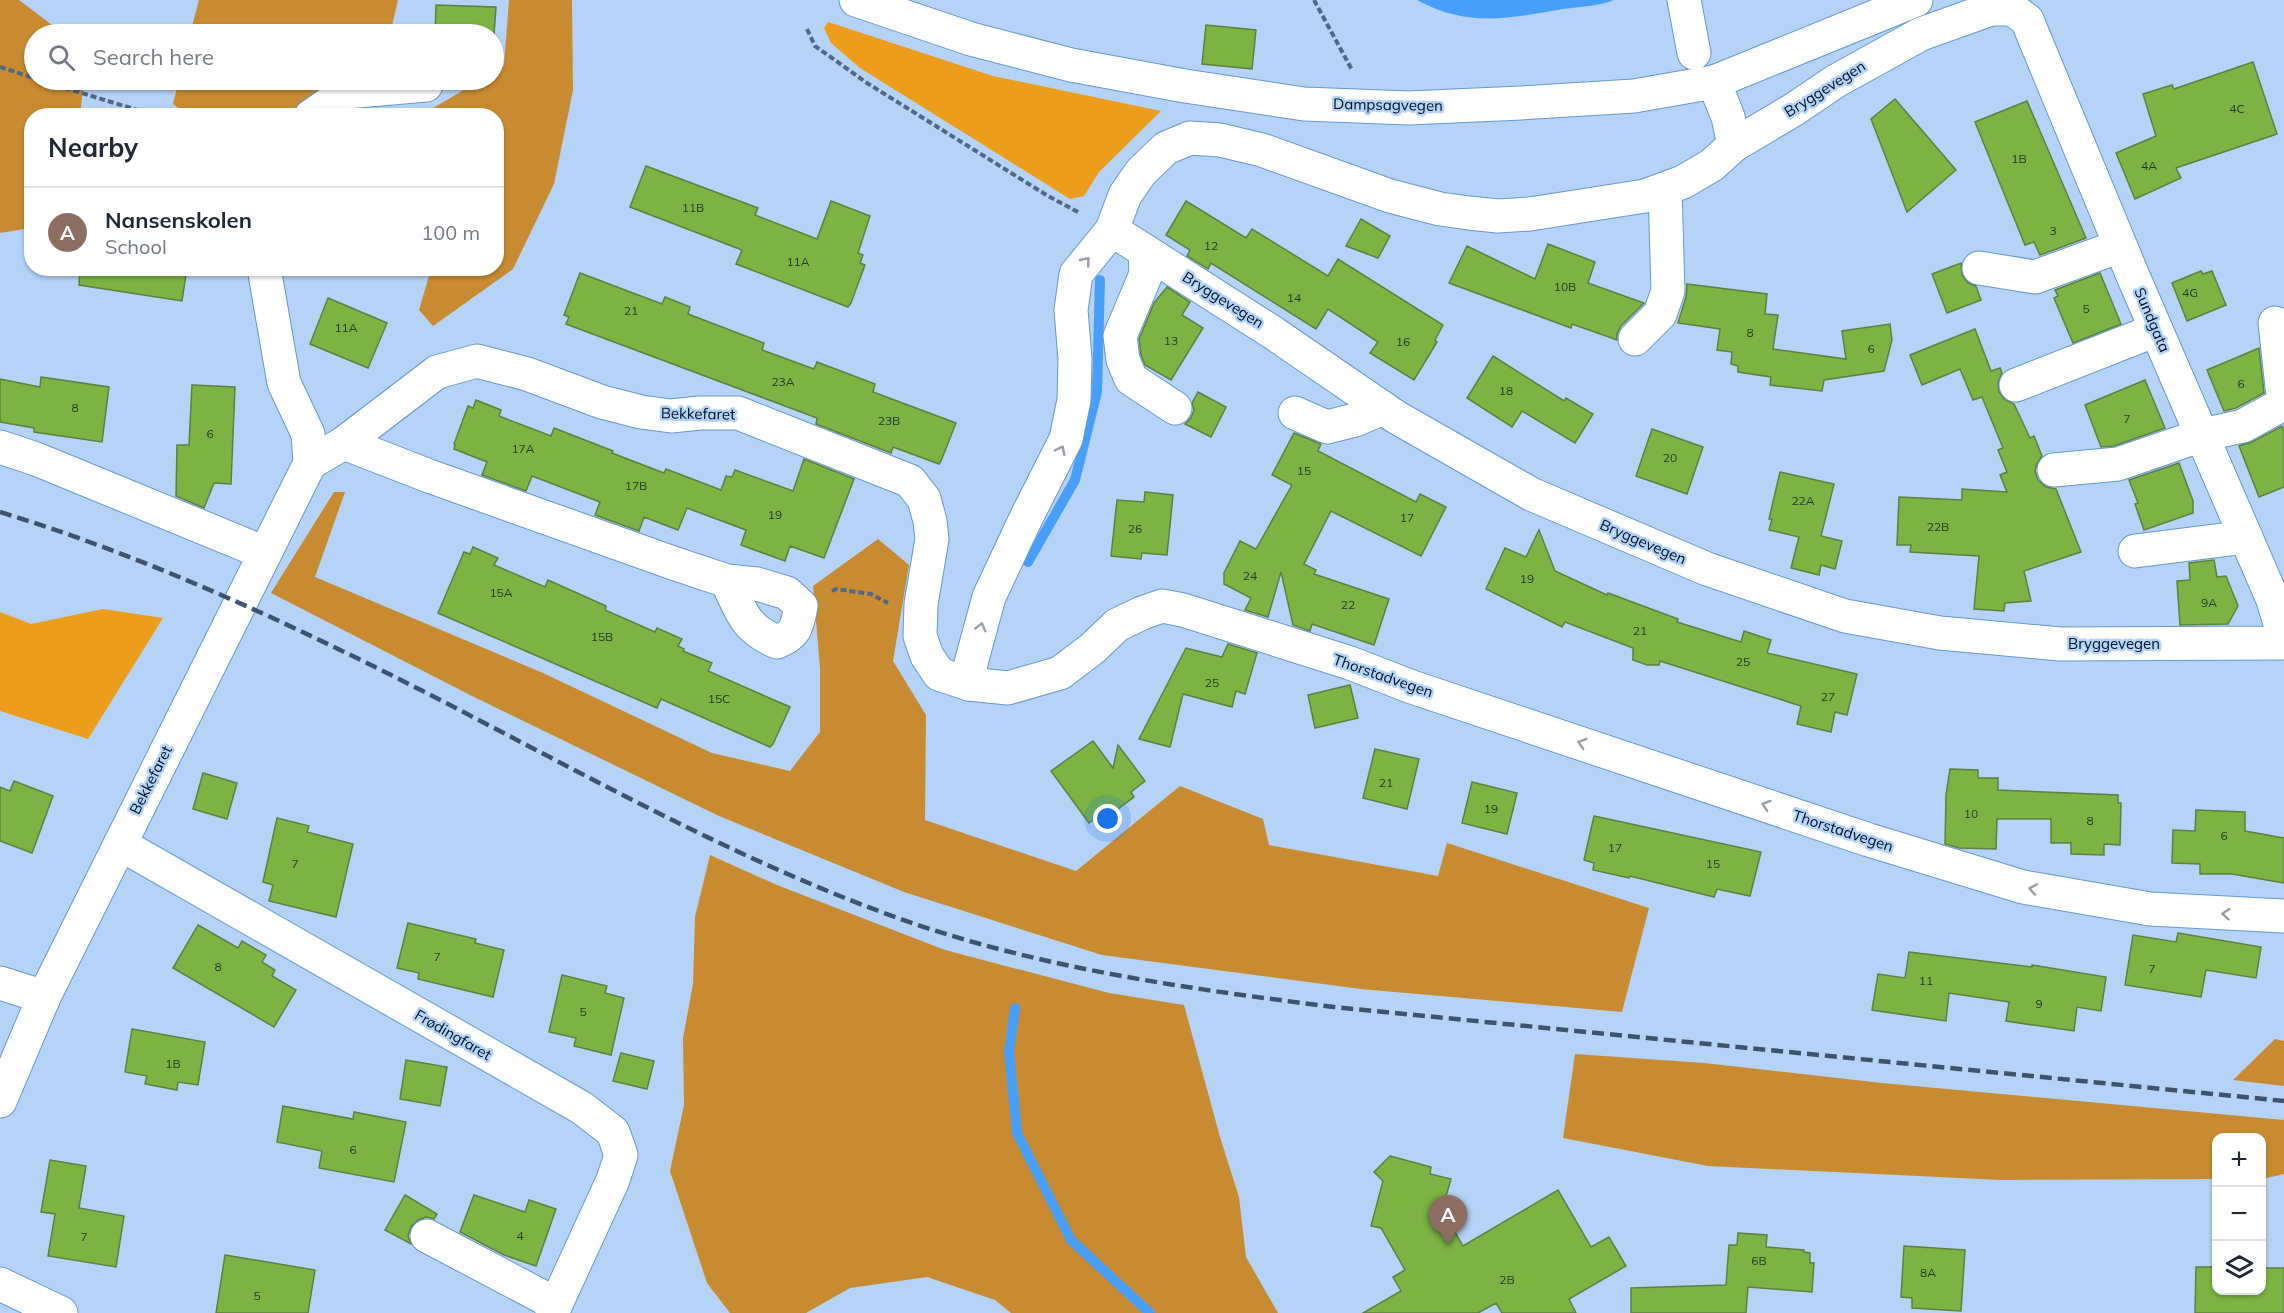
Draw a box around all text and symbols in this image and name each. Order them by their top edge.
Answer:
search box [24,24,504,90]
icon: search [45,41,78,74]
text: Search here [93,43,214,71]
street label: Bryggevegen [1781,56,1869,121]
street label: Dampsagvegen [1333,94,1443,115]
house number: 4C [2229,101,2245,116]
text: Nearby [48,131,138,164]
house number: 1B [2011,151,2027,166]
house number: 4A [2141,158,2157,173]
house number: 11B [682,200,704,215]
text: Nansenskolen [105,206,252,234]
text: A [60,220,75,245]
text: 100 m [421,220,480,245]
house number: 3 [2049,223,2057,238]
text: School [105,234,167,259]
house number: 12 [1204,238,1218,253]
house number: 11A [786,254,810,269]
one-way arrow [1079,257,1090,268]
street label: Bryggevegen [1179,267,1267,332]
house number: 10B [1554,279,1576,294]
street label: Sundgata [2130,285,2175,355]
house number: 4G [2182,285,2198,300]
house number: 14 [1287,290,1301,305]
house number: 5 [2082,301,2090,316]
house number: 21 [624,303,638,318]
house number: 11A [334,320,358,335]
house number: 8 [1746,325,1754,340]
house number: 13 [1164,333,1178,348]
house number: 16 [1396,334,1410,349]
house number: 6 [1867,341,1875,356]
house number: 23A [771,374,795,389]
house number: 6 [2237,376,2245,391]
house number: 18 [1499,383,1513,398]
house number: 8 [71,400,79,415]
street label: Bekkefaret [661,403,735,424]
house number: 7 [2123,411,2131,426]
house number: 23B [878,413,900,428]
house number: 6 [206,426,214,441]
house number: 17A [511,441,535,456]
one-way arrow [1053,445,1065,456]
house number: 20 [1663,450,1677,465]
house number: 15 [1297,463,1311,478]
house number: 17B [625,478,647,493]
house number: 22A [1791,493,1815,508]
house number: 19 [768,507,782,522]
house number: 17 [1400,510,1414,525]
street label: Bryggevegen [1597,515,1689,568]
house number: 22B [1927,519,1949,534]
house number: 26 [1128,521,1142,536]
house number: 24 [1243,568,1257,583]
house number: 19 [1520,571,1534,586]
house number: 15A [489,585,513,600]
house number: 9A [2201,595,2217,610]
house number: 22 [1341,597,1355,612]
one-way arrow [974,623,986,633]
house number: 21 [1633,623,1647,638]
house number: 15B [591,629,613,644]
street label: Bryggevegen [2068,634,2160,653]
street label: Thorstadvegen [1331,650,1436,702]
house number: 25 [1736,654,1750,669]
house number: 25 [1205,675,1219,690]
house number: 27 [1821,689,1835,704]
house number: 15C [708,691,730,706]
one-way arrow [1577,737,1588,750]
street label: Bekkefaret [125,742,176,817]
house number: 21 [1379,775,1393,790]
one-way arrow [1761,800,1772,813]
house number: 19 [1484,801,1498,816]
your location [1093,804,1122,833]
street label: Thorstadvegen [1791,805,1896,856]
house number: 10 [1964,806,1978,821]
house number: 8 [2086,813,2094,828]
house number: 6 [2220,828,2228,843]
house number: 17 [1608,840,1622,855]
house number: 7 [291,856,299,871]
house number: 15 [1706,856,1720,871]
one-way arrow [2028,883,2038,896]
one-way arrow [2221,907,2230,920]
house number: 7 [433,949,441,964]
house number: 8 [214,959,222,974]
house number: 7 [2148,961,2156,976]
house number: 11 [1919,973,1933,988]
house number: 9 [2035,996,2043,1011]
house number: 5 [579,1004,587,1019]
street label: Frødingfaret [412,1005,495,1064]
house number: 1B [165,1056,181,1071]
map controls [2212,1133,2266,1295]
button: + [2212,1133,2266,1187]
house number: 6 [349,1142,357,1157]
button: − [2212,1187,2266,1241]
pin: A [1428,1196,1468,1245]
house number: 4 [516,1228,524,1243]
house number: 7 [80,1229,88,1244]
button: layers [2212,1241,2266,1295]
house number: 6B [1751,1253,1767,1268]
house number: 8A [1920,1265,1936,1280]
house number: 2B [1499,1272,1515,1287]
house number: 5 [253,1288,261,1303]

